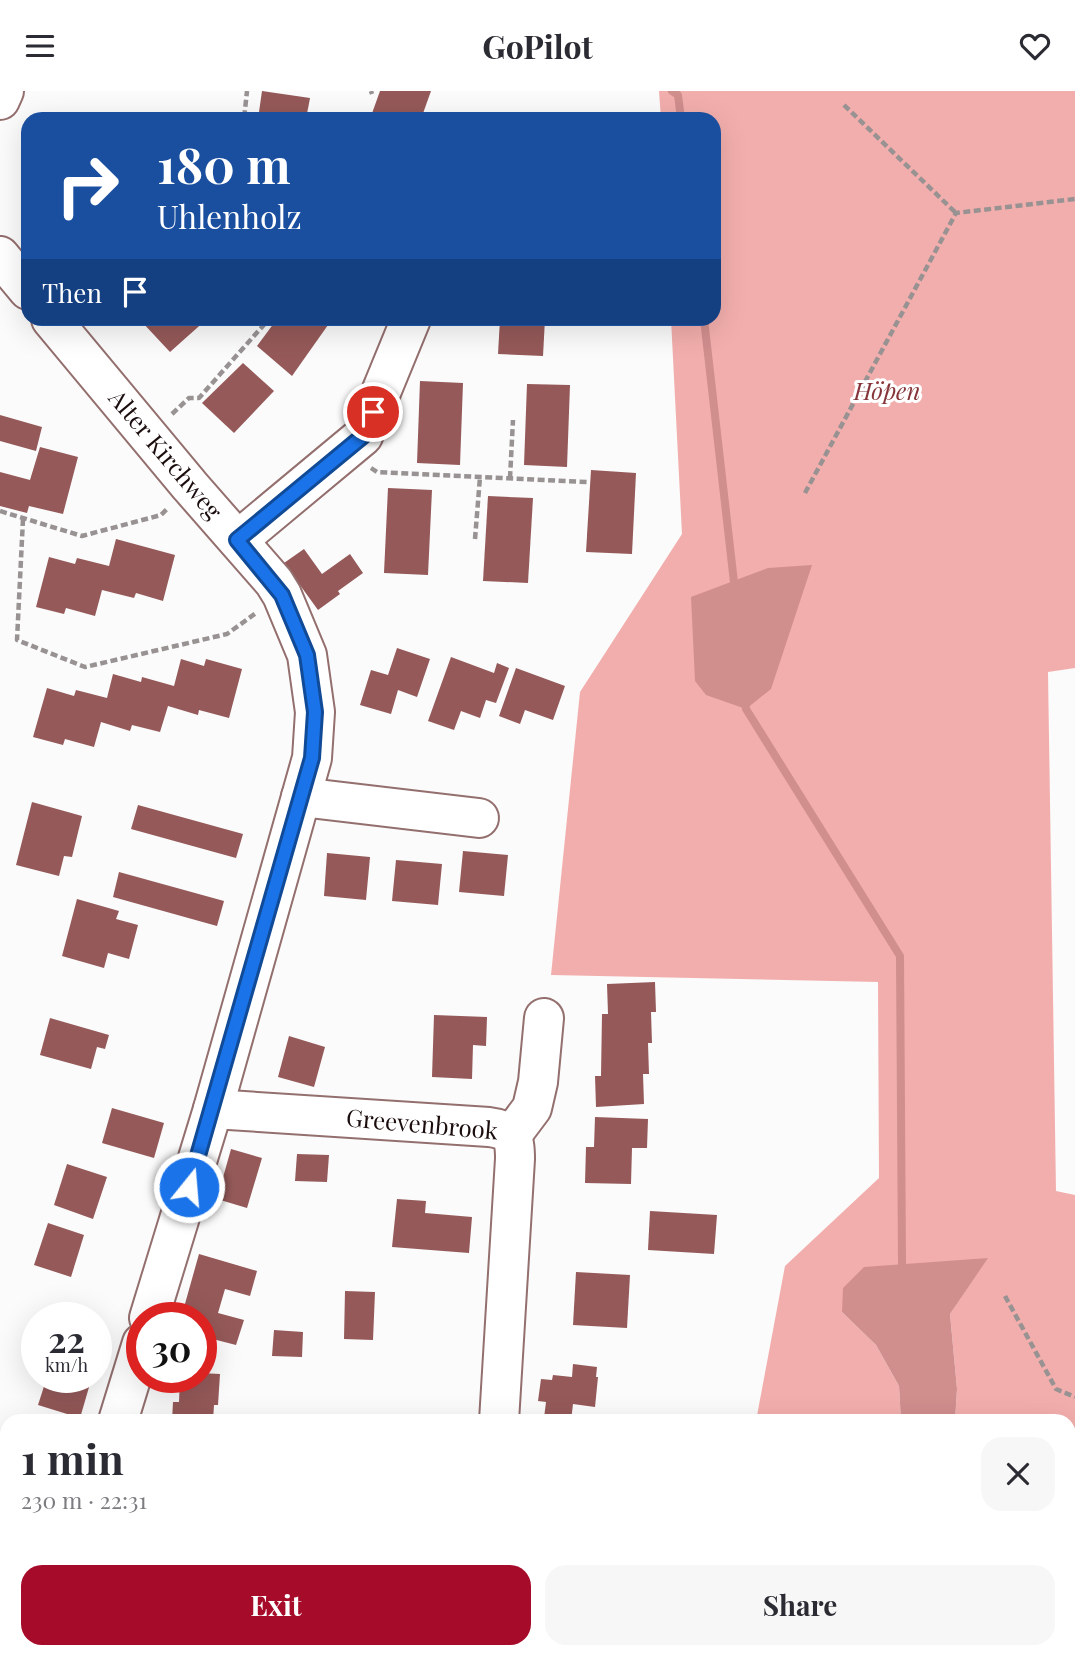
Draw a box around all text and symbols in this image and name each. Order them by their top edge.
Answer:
text: GoPilot [482,24,593,67]
icon: menu [21,27,59,65]
icon: heart [1016,27,1054,65]
text: 180 m [157,131,291,196]
icon: right [42,140,133,231]
text: Uhlenholz [157,194,302,237]
icon: arrive [116,273,154,311]
text: Then [42,275,102,310]
park label: Höpen [853,374,920,406]
street label: Alter Kirchweg [102,381,231,526]
pin [343,382,403,442]
icon: arrive [354,393,392,431]
street label: Greevenbrook [345,1100,500,1146]
position arrow [152,1150,226,1224]
speed limit sign: 30 [126,1302,217,1393]
text: 22 [48,1315,85,1362]
text: km/h [45,1353,88,1377]
text: 1 min [21,1430,124,1486]
button: close [981,1437,1055,1511]
text: 230 m · 22:31 [21,1484,147,1515]
button: Exit [21,1565,531,1645]
button: Share [545,1565,1055,1645]

